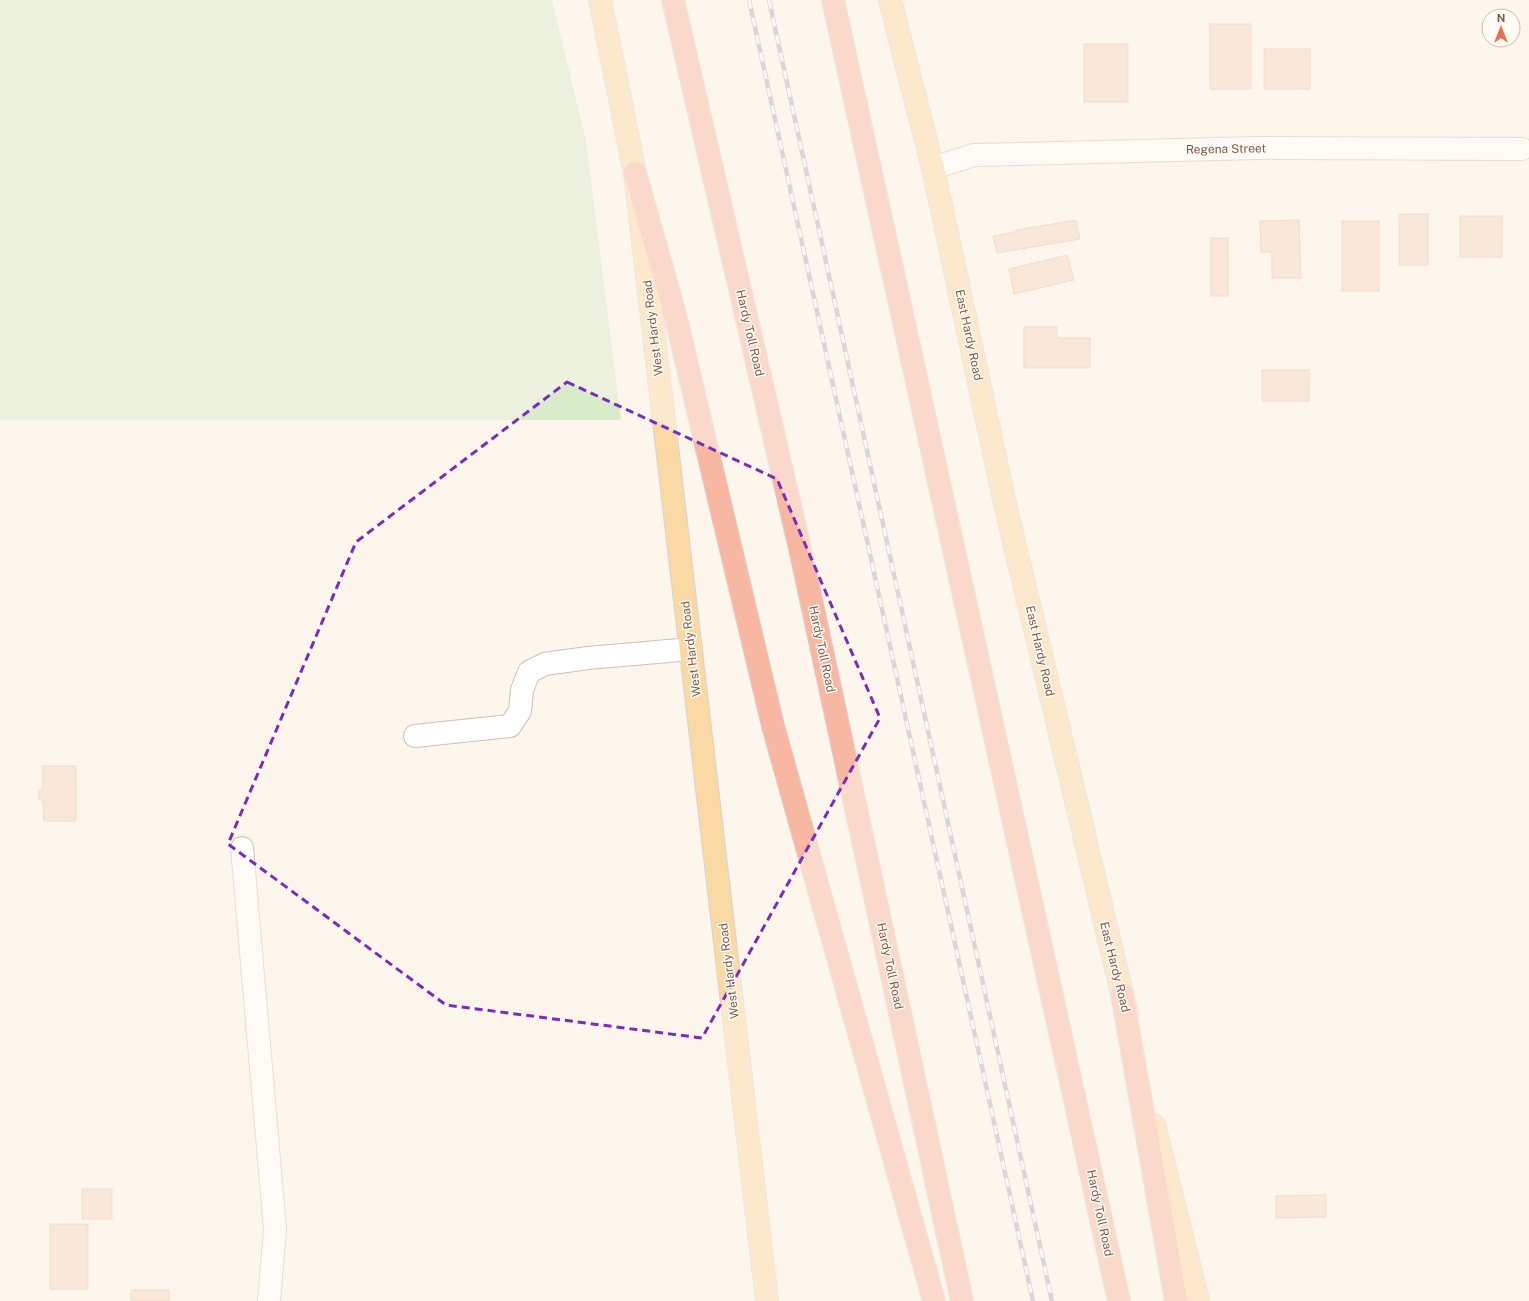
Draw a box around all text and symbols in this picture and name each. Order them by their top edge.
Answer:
north arrow [1481,8,1521,48]
text: N [1497,12,1505,24]
street label: Regena Street [1186,141,1267,157]
street label: West Hardy Road [640,279,666,377]
street label: Hardy Toll Road [733,288,767,378]
street label: East Hardy Road [953,288,985,382]
street label: West Hardy Road [678,600,704,698]
street label: Hardy Toll Road [806,604,838,694]
street label: East Hardy Road [1023,604,1057,698]
street label: East Hardy Road [1097,920,1133,1014]
street label: Hardy Toll Road [874,921,906,1011]
street label: West Hardy Road [716,922,742,1020]
street label: Hardy Toll Road [1084,1168,1116,1258]

